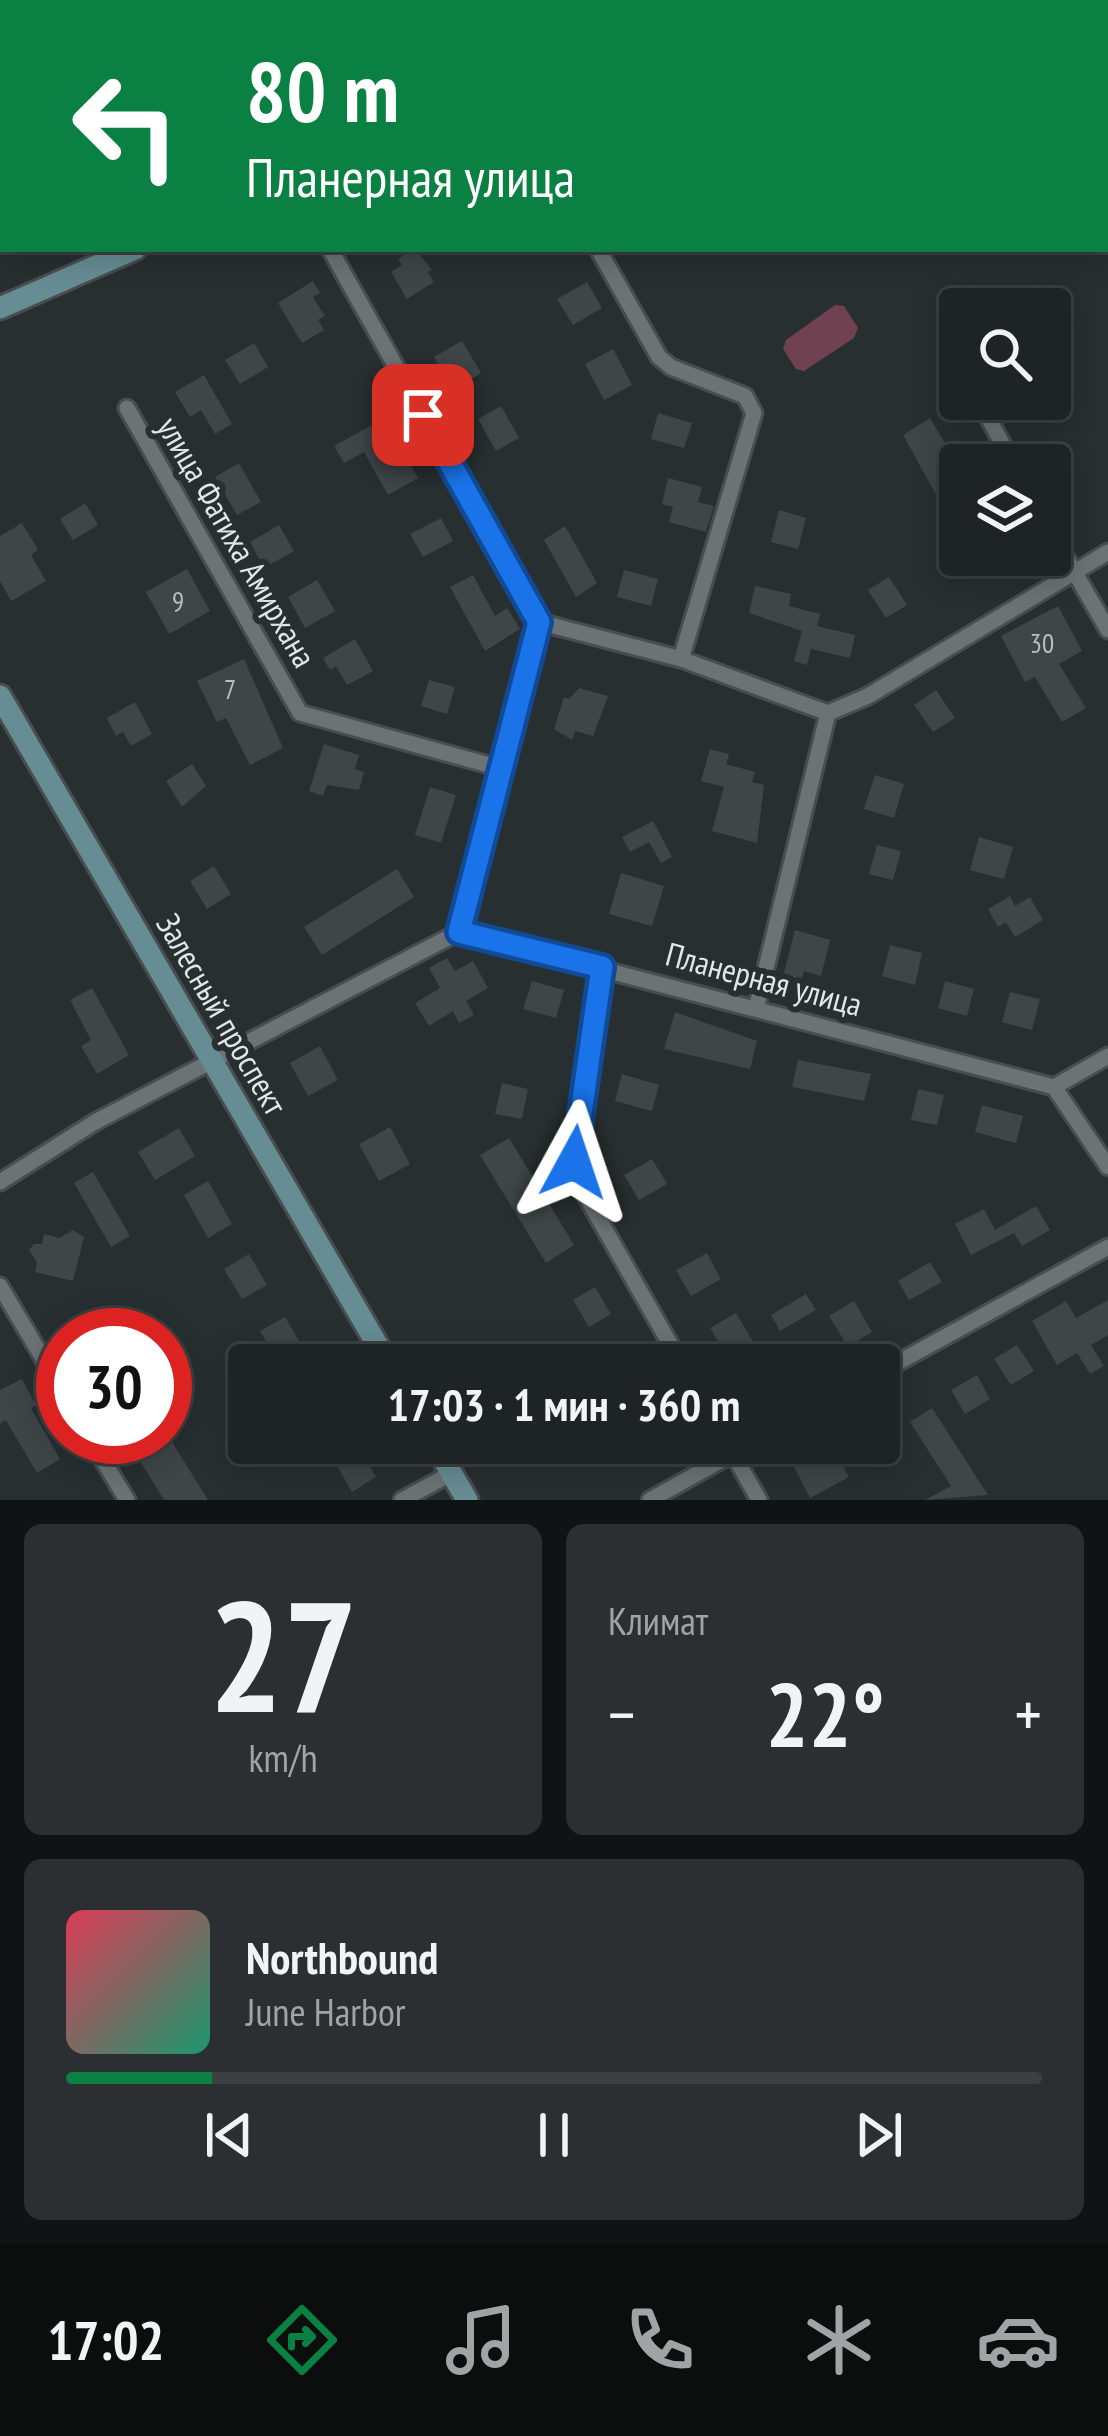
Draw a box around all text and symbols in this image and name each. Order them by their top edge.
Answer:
text: 80 m [246,36,399,145]
icon: left [48,48,204,204]
text: Планерная улица [246,142,575,212]
map controls [939,288,1071,576]
button: search [939,288,1071,420]
pin [372,364,474,466]
icon: arrive [390,382,456,448]
street label: улица Фатиха Амирхана [148,409,327,675]
button: layers [939,444,1071,576]
house number: 9 [172,584,184,618]
house number: 30 [1030,626,1054,660]
house number: 7 [224,672,236,706]
street label: Залесный проспект [147,905,298,1122]
street label: Планерная улица [661,932,867,1025]
position arrow [511,1099,637,1225]
speed limit sign: 30 [36,1308,192,1464]
text: 17:03 · 1 мин · 360 m [388,1375,740,1433]
text: 27 [208,1553,358,1755]
text: Климат [608,1595,708,1646]
text: 22° [766,1655,884,1772]
text: − [608,1671,635,1756]
text: + [1015,1671,1042,1756]
text: km/h [248,1732,318,1783]
text: Northbound [246,1928,438,1986]
text: June Harbor [246,1986,405,2037]
icon: previous [196,2102,262,2168]
icon: pause [521,2102,587,2168]
icon: next [846,2102,912,2168]
icon: directions [260,2298,344,2382]
icon: music [439,2298,523,2382]
icon: phone [618,2298,702,2382]
icon: climate [797,2298,881,2382]
icon: car [976,2298,1060,2382]
text: 17:02 [48,2305,164,2375]

